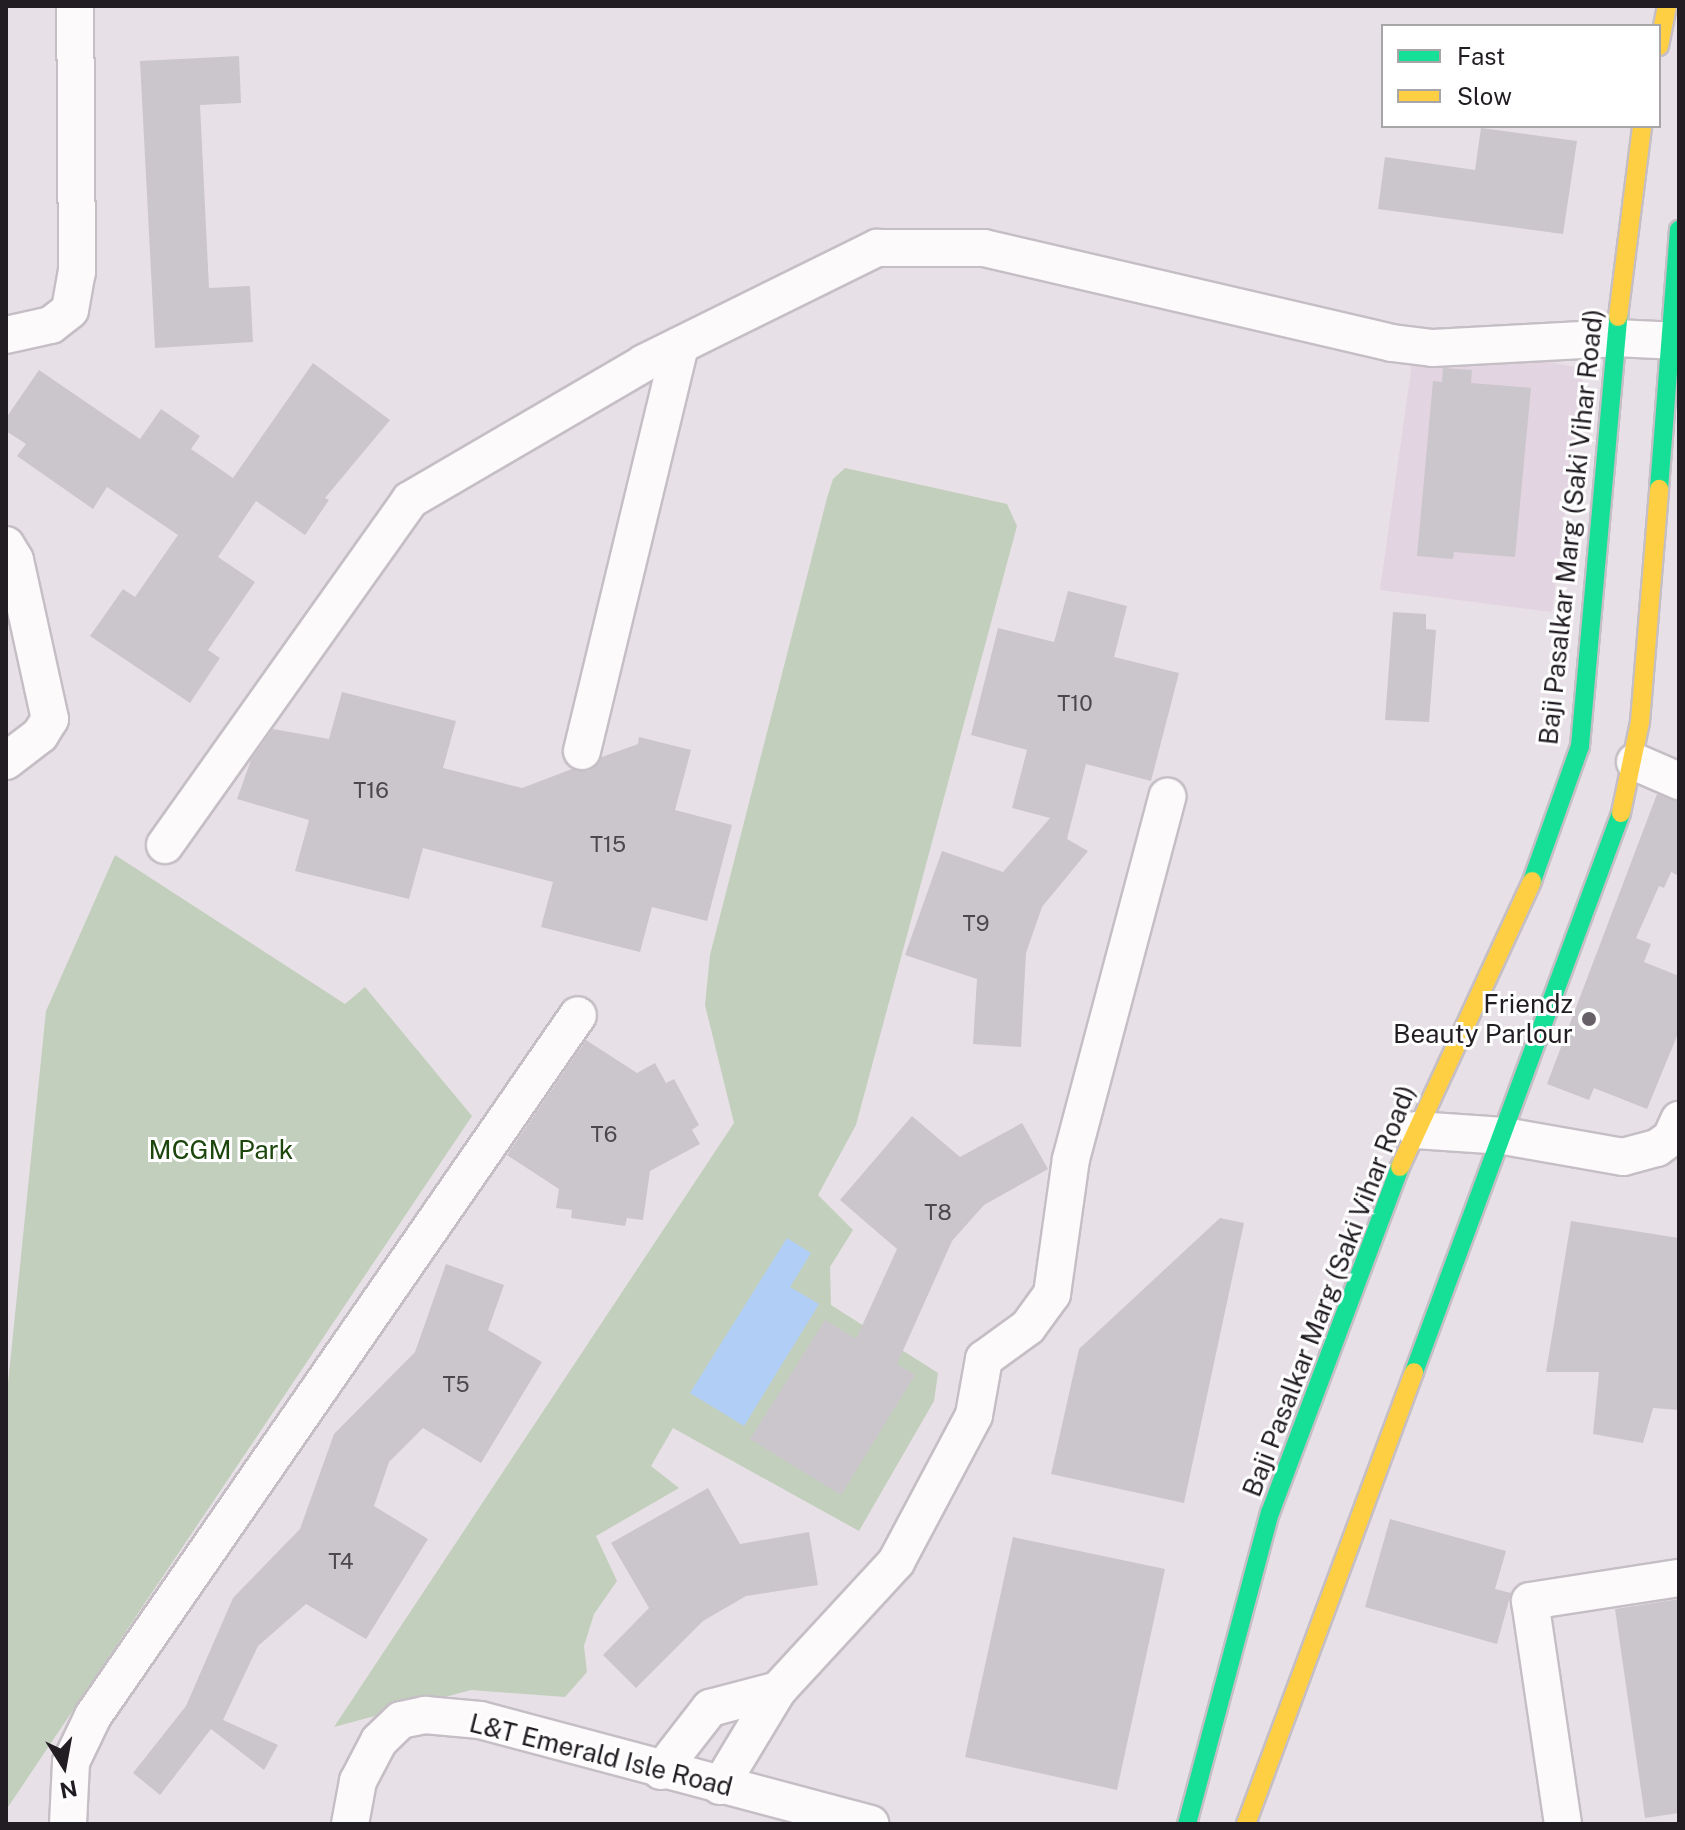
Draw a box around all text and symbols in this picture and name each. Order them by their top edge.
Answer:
legend [1381,24,1661,128]
text: Fast [1457,42,1505,70]
text: Slow [1457,82,1512,110]
street label: Baji Pasalkar Marg (Saki Vihar Road) [1533,307,1609,747]
house number: T10 [1057,691,1093,717]
house number: T16 [353,778,389,804]
house number: T15 [590,832,626,858]
house number: T9 [963,911,989,937]
place label: Friendz Beauty Parlour [1393,988,1573,1050]
marker: Friendz Beauty Parlour [1580,1010,1598,1028]
street label: Baji Pasalkar Marg (Saki Vihar Road) [1236,1081,1422,1501]
house number: T6 [591,1122,617,1148]
park label: MCGM Park [149,1134,293,1166]
house number: T8 [924,1200,952,1226]
house number: T5 [442,1372,470,1398]
house number: T4 [328,1549,354,1575]
street label: L&T Emerald Isle Road [466,1707,736,1803]
north arrow [24,1726,104,1806]
text: N [58,1775,80,1804]

